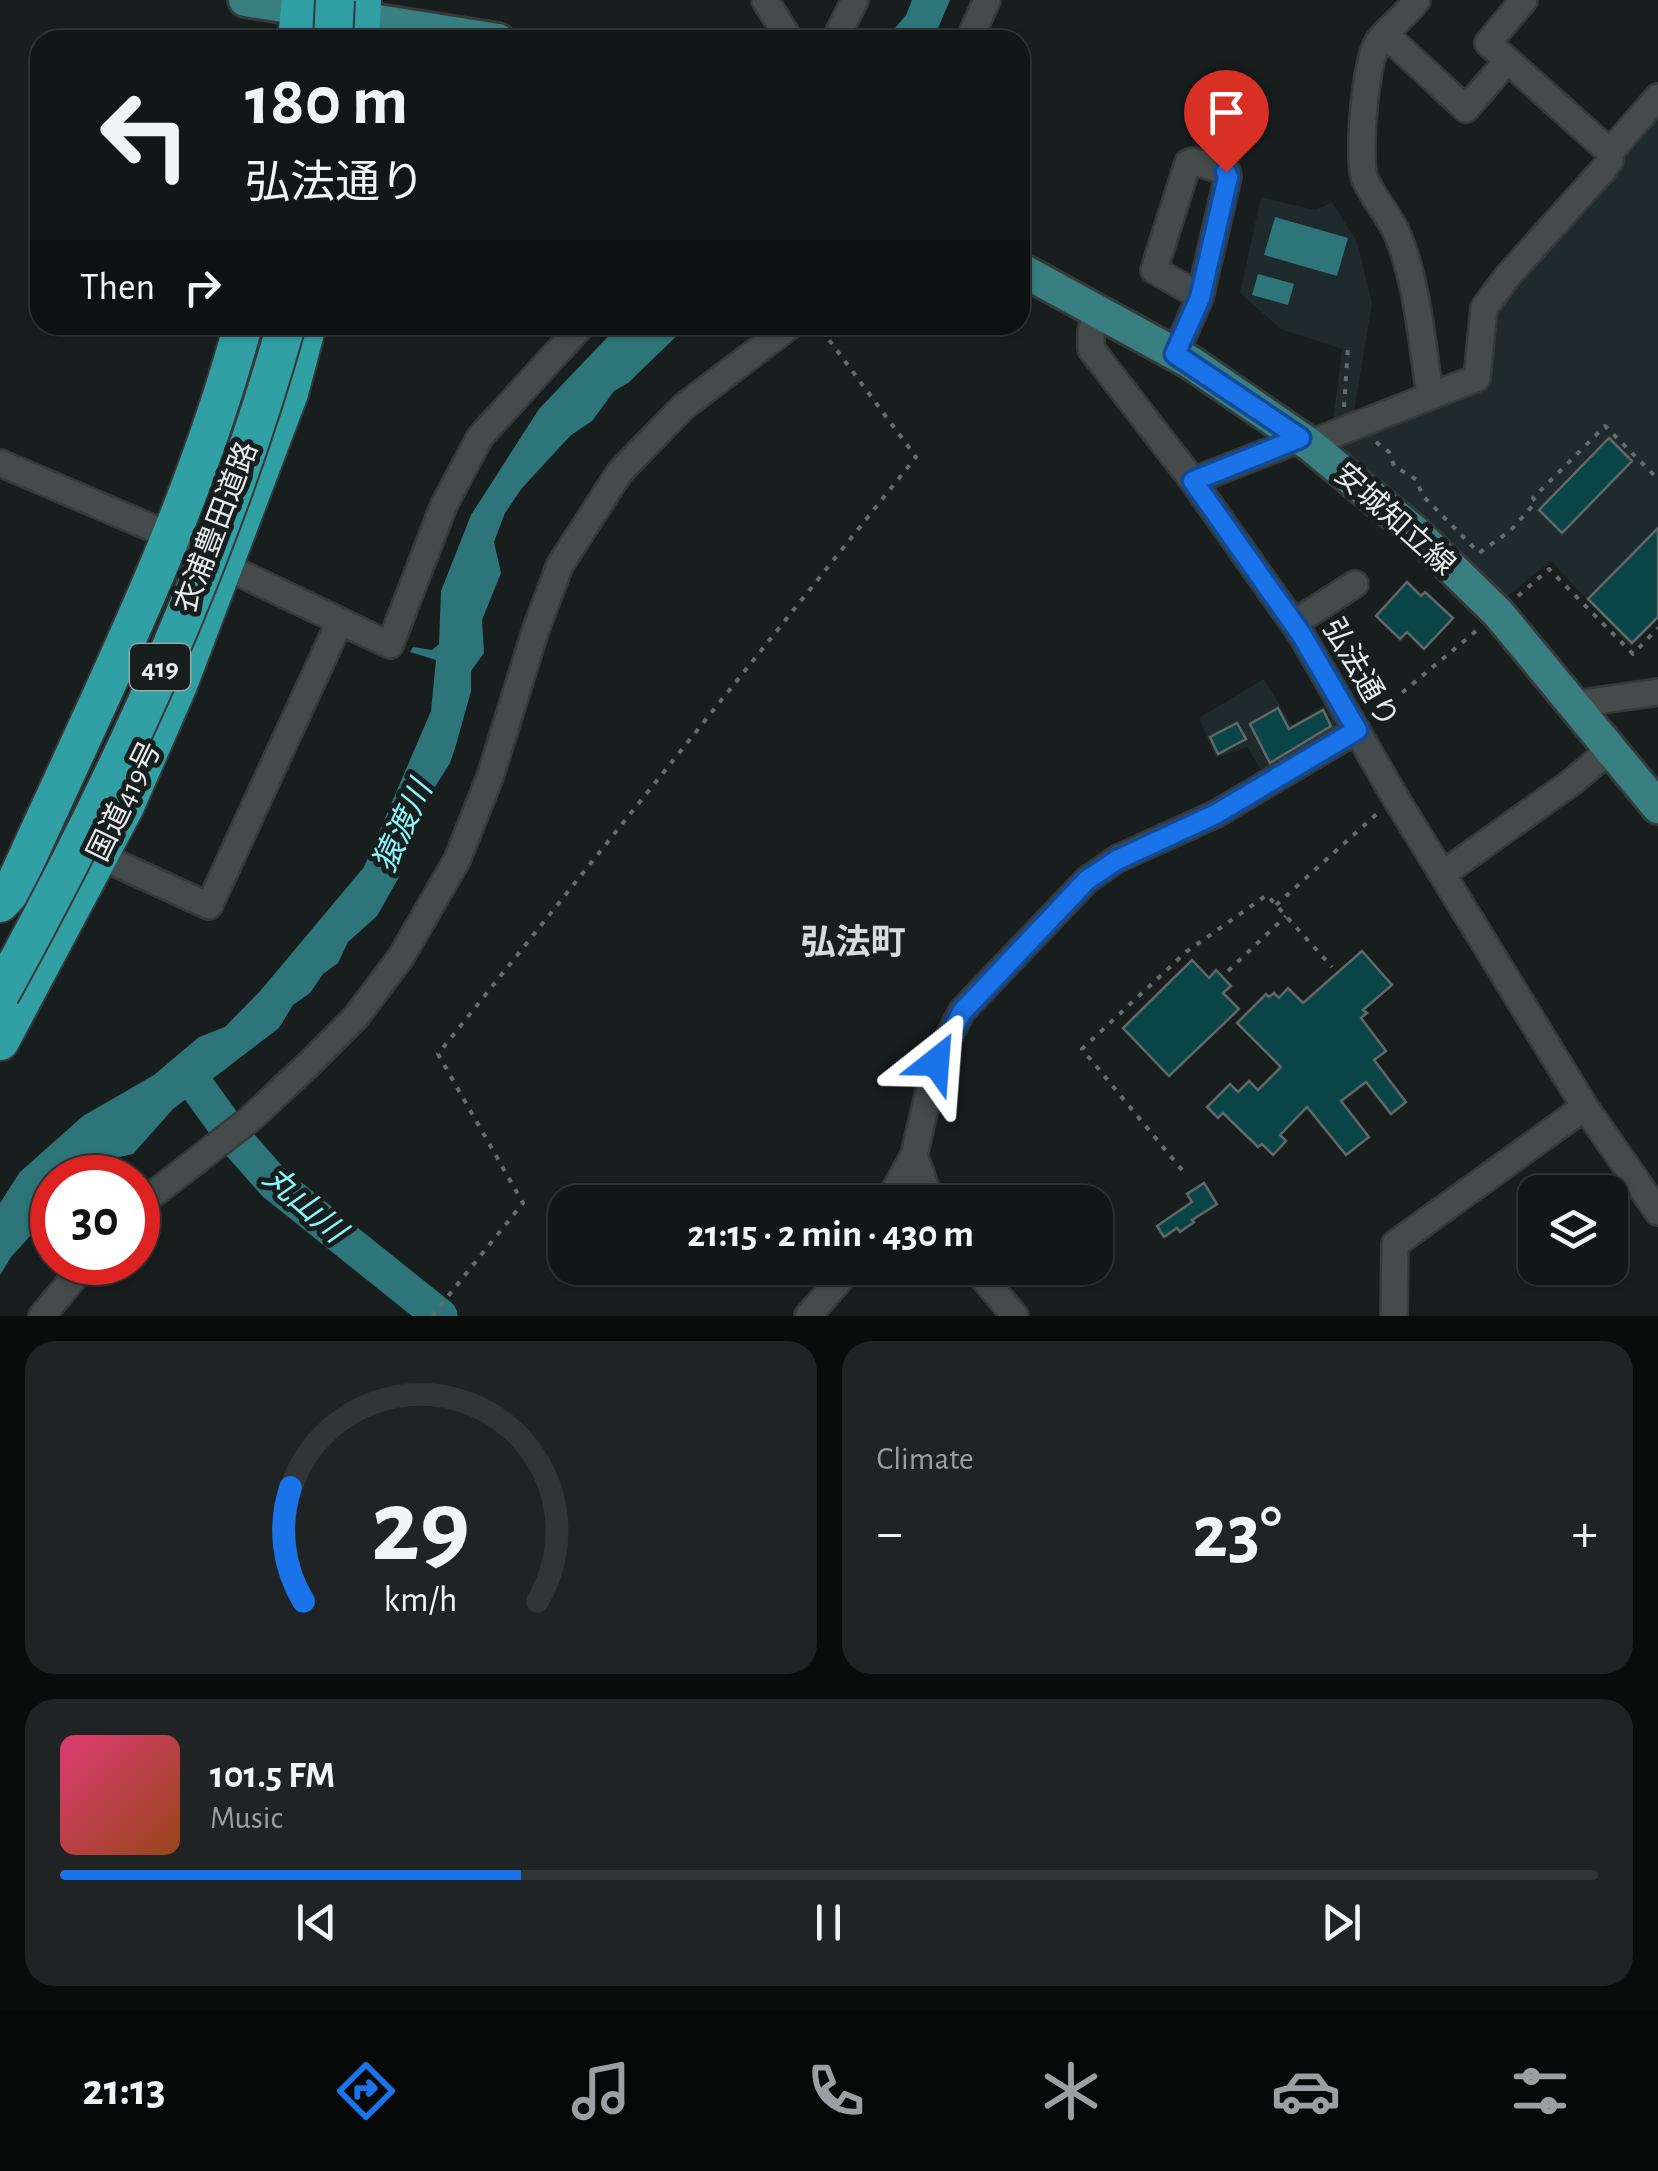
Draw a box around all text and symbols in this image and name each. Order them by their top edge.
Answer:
text: 180 m [245,67,408,137]
icon: left [80,70,210,200]
pin [1184,70,1269,173]
icon: arrive [1199,85,1254,140]
text: 弘法通り [245,161,425,206]
icon: right [175,260,230,315]
text: Then [80,269,155,307]
street label: 衣浦豊田道路 [169,437,263,617]
street label: 安城知立線 [1329,457,1461,581]
street label: 弘法通り [1317,613,1405,733]
road number: 419 [130,644,190,690]
street label: 国道419号 [82,737,167,866]
water label: 猿渡川 [367,773,439,877]
district label: 弘法町 [800,924,906,961]
position arrow [884,1010,988,1114]
speed limit sign: 30 [30,1155,160,1285]
water label: 丸山川 [258,1160,354,1250]
map controls [1518,1175,1628,1285]
button: layers [1518,1175,1628,1285]
text: 21:15 · 2 min · 430 m [687,1216,974,1254]
text: Climate [877,1443,974,1475]
text: 29 [371,1476,470,1580]
text: 23° [1192,1496,1282,1571]
text: − [877,1506,903,1561]
text: + [1572,1506,1598,1561]
text: km/h [384,1582,458,1618]
text: 101.5 FM [210,1757,335,1795]
text: Music [210,1802,283,1834]
icon: previous [289,1895,344,1950]
icon: pause [801,1895,856,1950]
icon: next [1314,1895,1369,1950]
icon: directions [331,2056,401,2126]
icon: music [566,2056,636,2126]
icon: phone [801,2056,871,2126]
icon: climate [1036,2056,1106,2126]
icon: car [1271,2056,1341,2126]
icon: filters [1505,2056,1575,2126]
text: 21:13 [82,2068,166,2113]

